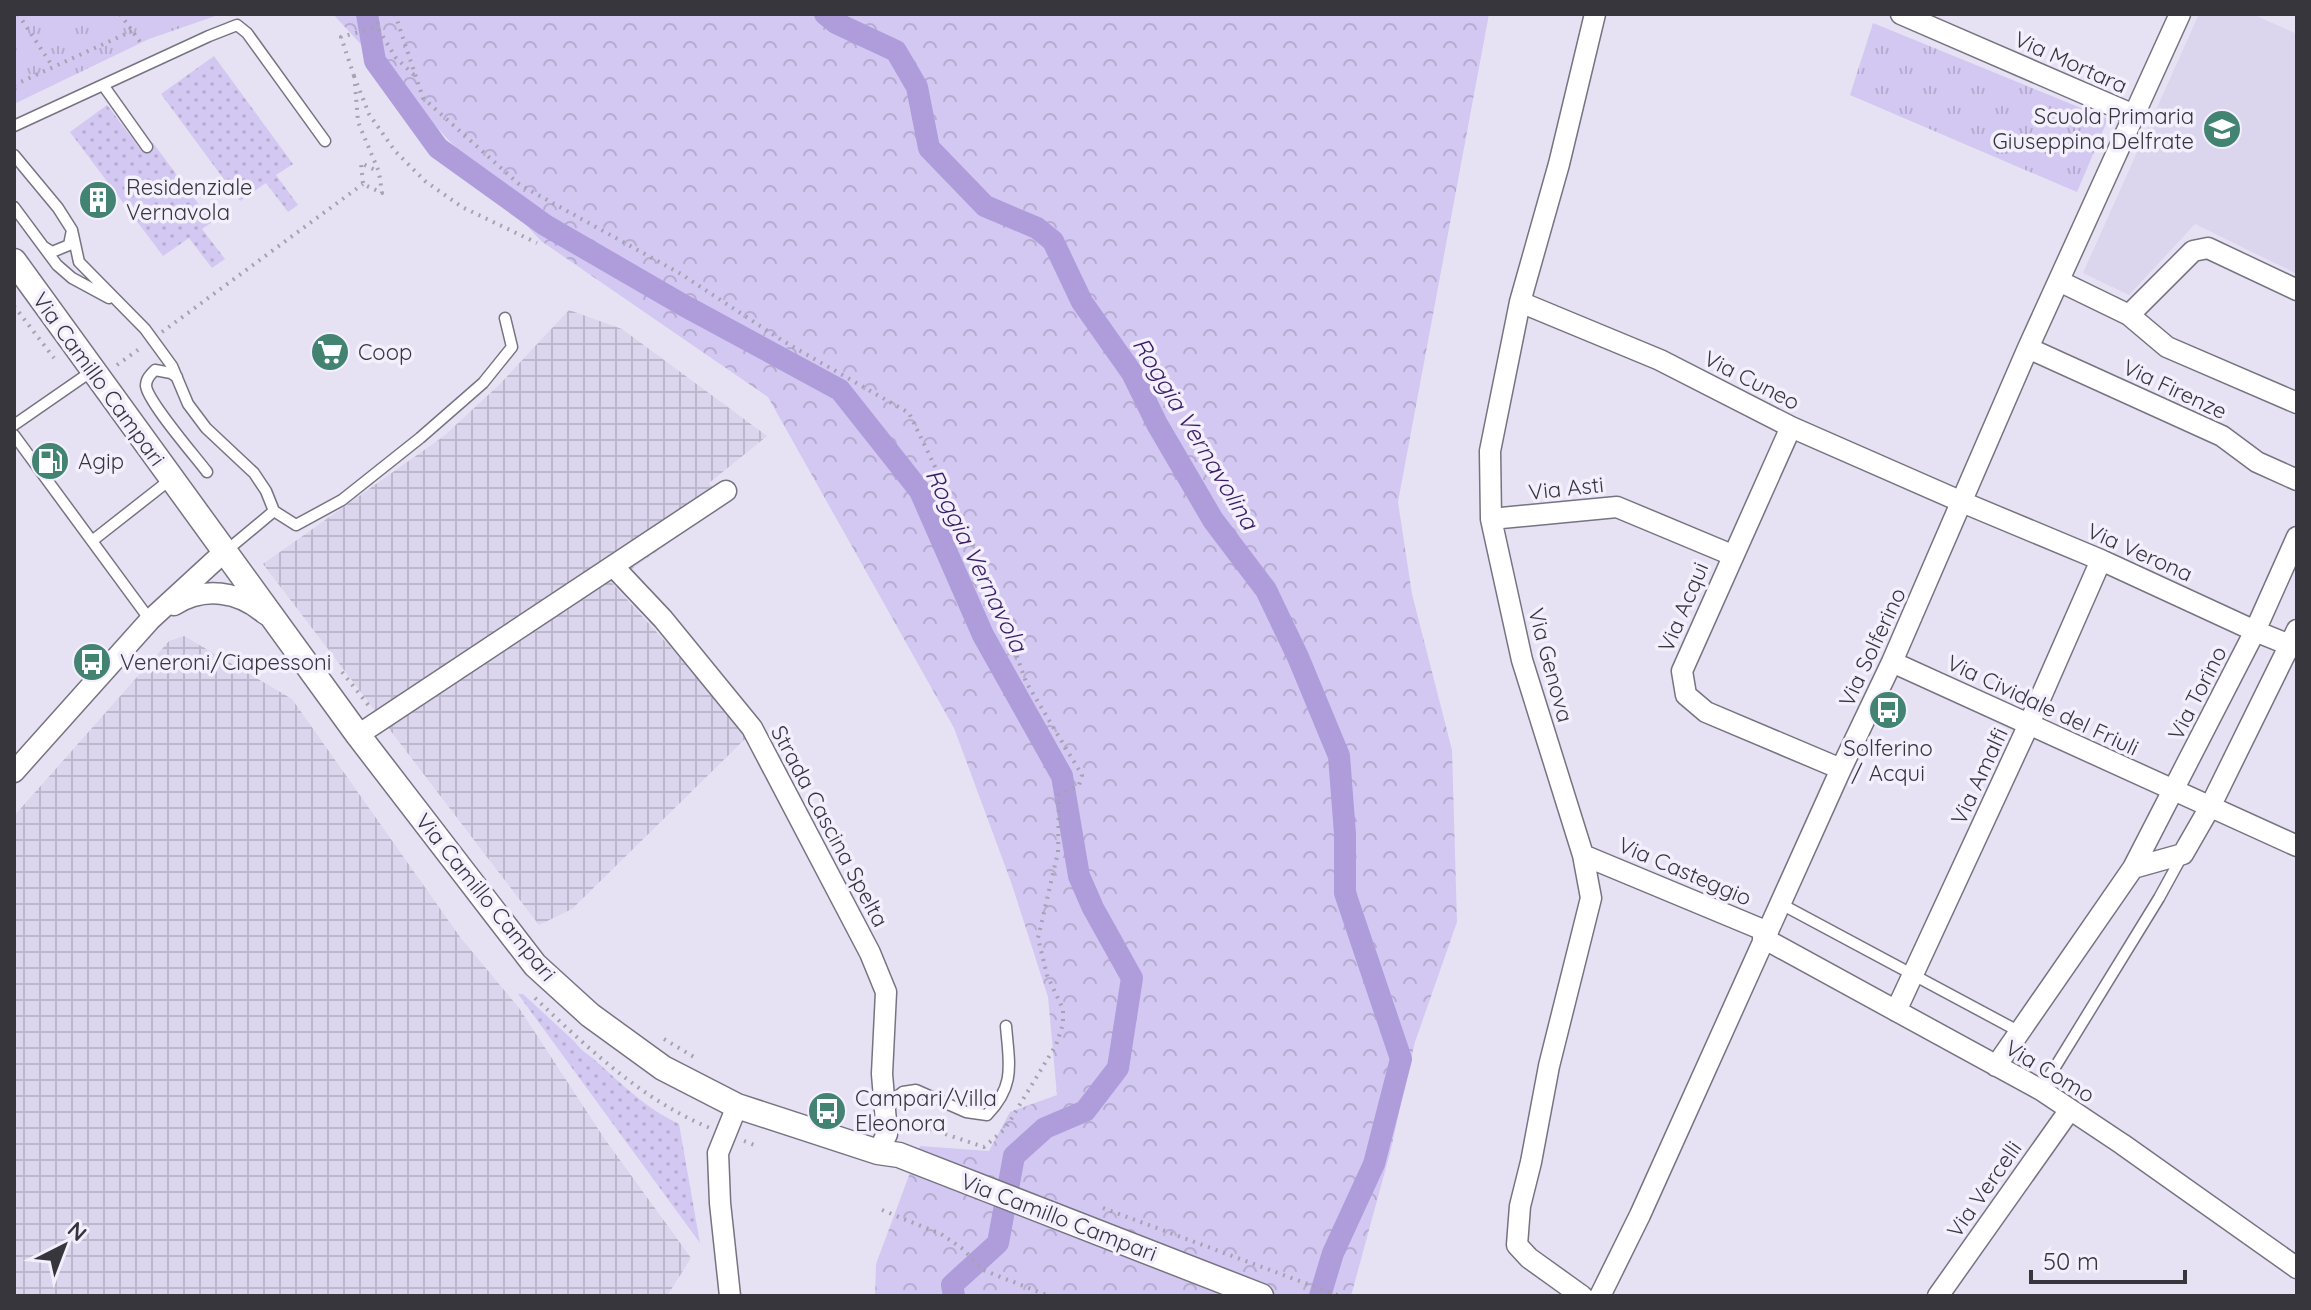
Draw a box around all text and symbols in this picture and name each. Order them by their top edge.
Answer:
street label: Via Mortara [2010,25,2132,99]
place label: Scuola Primaria Giuseppina Delfrate [1993,102,2194,155]
school or university icon: Scuola Primaria Giuseppina Delfrate [2201,108,2243,150]
place label: Residenziale Vernavola [126,173,252,226]
building icon: Residenziale Vernavola [77,179,119,221]
street label: Via Camillo Campari [27,287,171,471]
supermarket icon: Coop [309,331,351,373]
water label: Roggia Vernavolina [1127,331,1266,536]
place label: Coop [358,338,412,366]
street label: Via Cuneo [1699,344,1805,416]
street label: Via Firenze [2118,353,2232,425]
fuel station icon: Agip [29,440,71,482]
place label: Agip [78,447,124,475]
water label: Roggia Vernavola [920,463,1035,658]
street label: Via Asti [1527,470,1605,506]
street label: Via Verona [2083,516,2197,588]
street label: Via Acqui [1652,558,1714,656]
street label: Via Solferino [1832,583,1912,711]
street label: Via Genova [1522,605,1580,725]
bus stop icon: Veneroni/Ciapessoni [71,641,113,683]
street label: Via Torino [2161,641,2233,745]
place label: Veneroni/Ciapessoni [120,648,331,676]
street label: Via Cividale del Friuli [1943,648,2143,762]
bus stop icon: Solferino / Acqui [1867,689,1909,731]
street label: Strada Cascina Spelta [765,720,895,932]
street label: Via Amalfi [1944,723,2014,829]
place label: Solferino / Acqui [1843,734,1933,787]
street label: Via Camillo Campari [410,807,562,987]
street label: Via Casteggio [1614,830,1756,912]
street label: Via Como [2000,1033,2100,1109]
place label: Campari/Villa Eleonora [855,1084,997,1137]
bus stop icon: Campari/Villa Eleonora [806,1090,848,1132]
street label: Via Vercelli [1940,1135,2028,1243]
street label: Via Camillo Campari [957,1167,1161,1267]
north arrow [24,1206,104,1286]
text: N [62,1215,93,1247]
scale bar [2031,1234,2185,1284]
text: 50 m [2043,1246,2099,1276]

